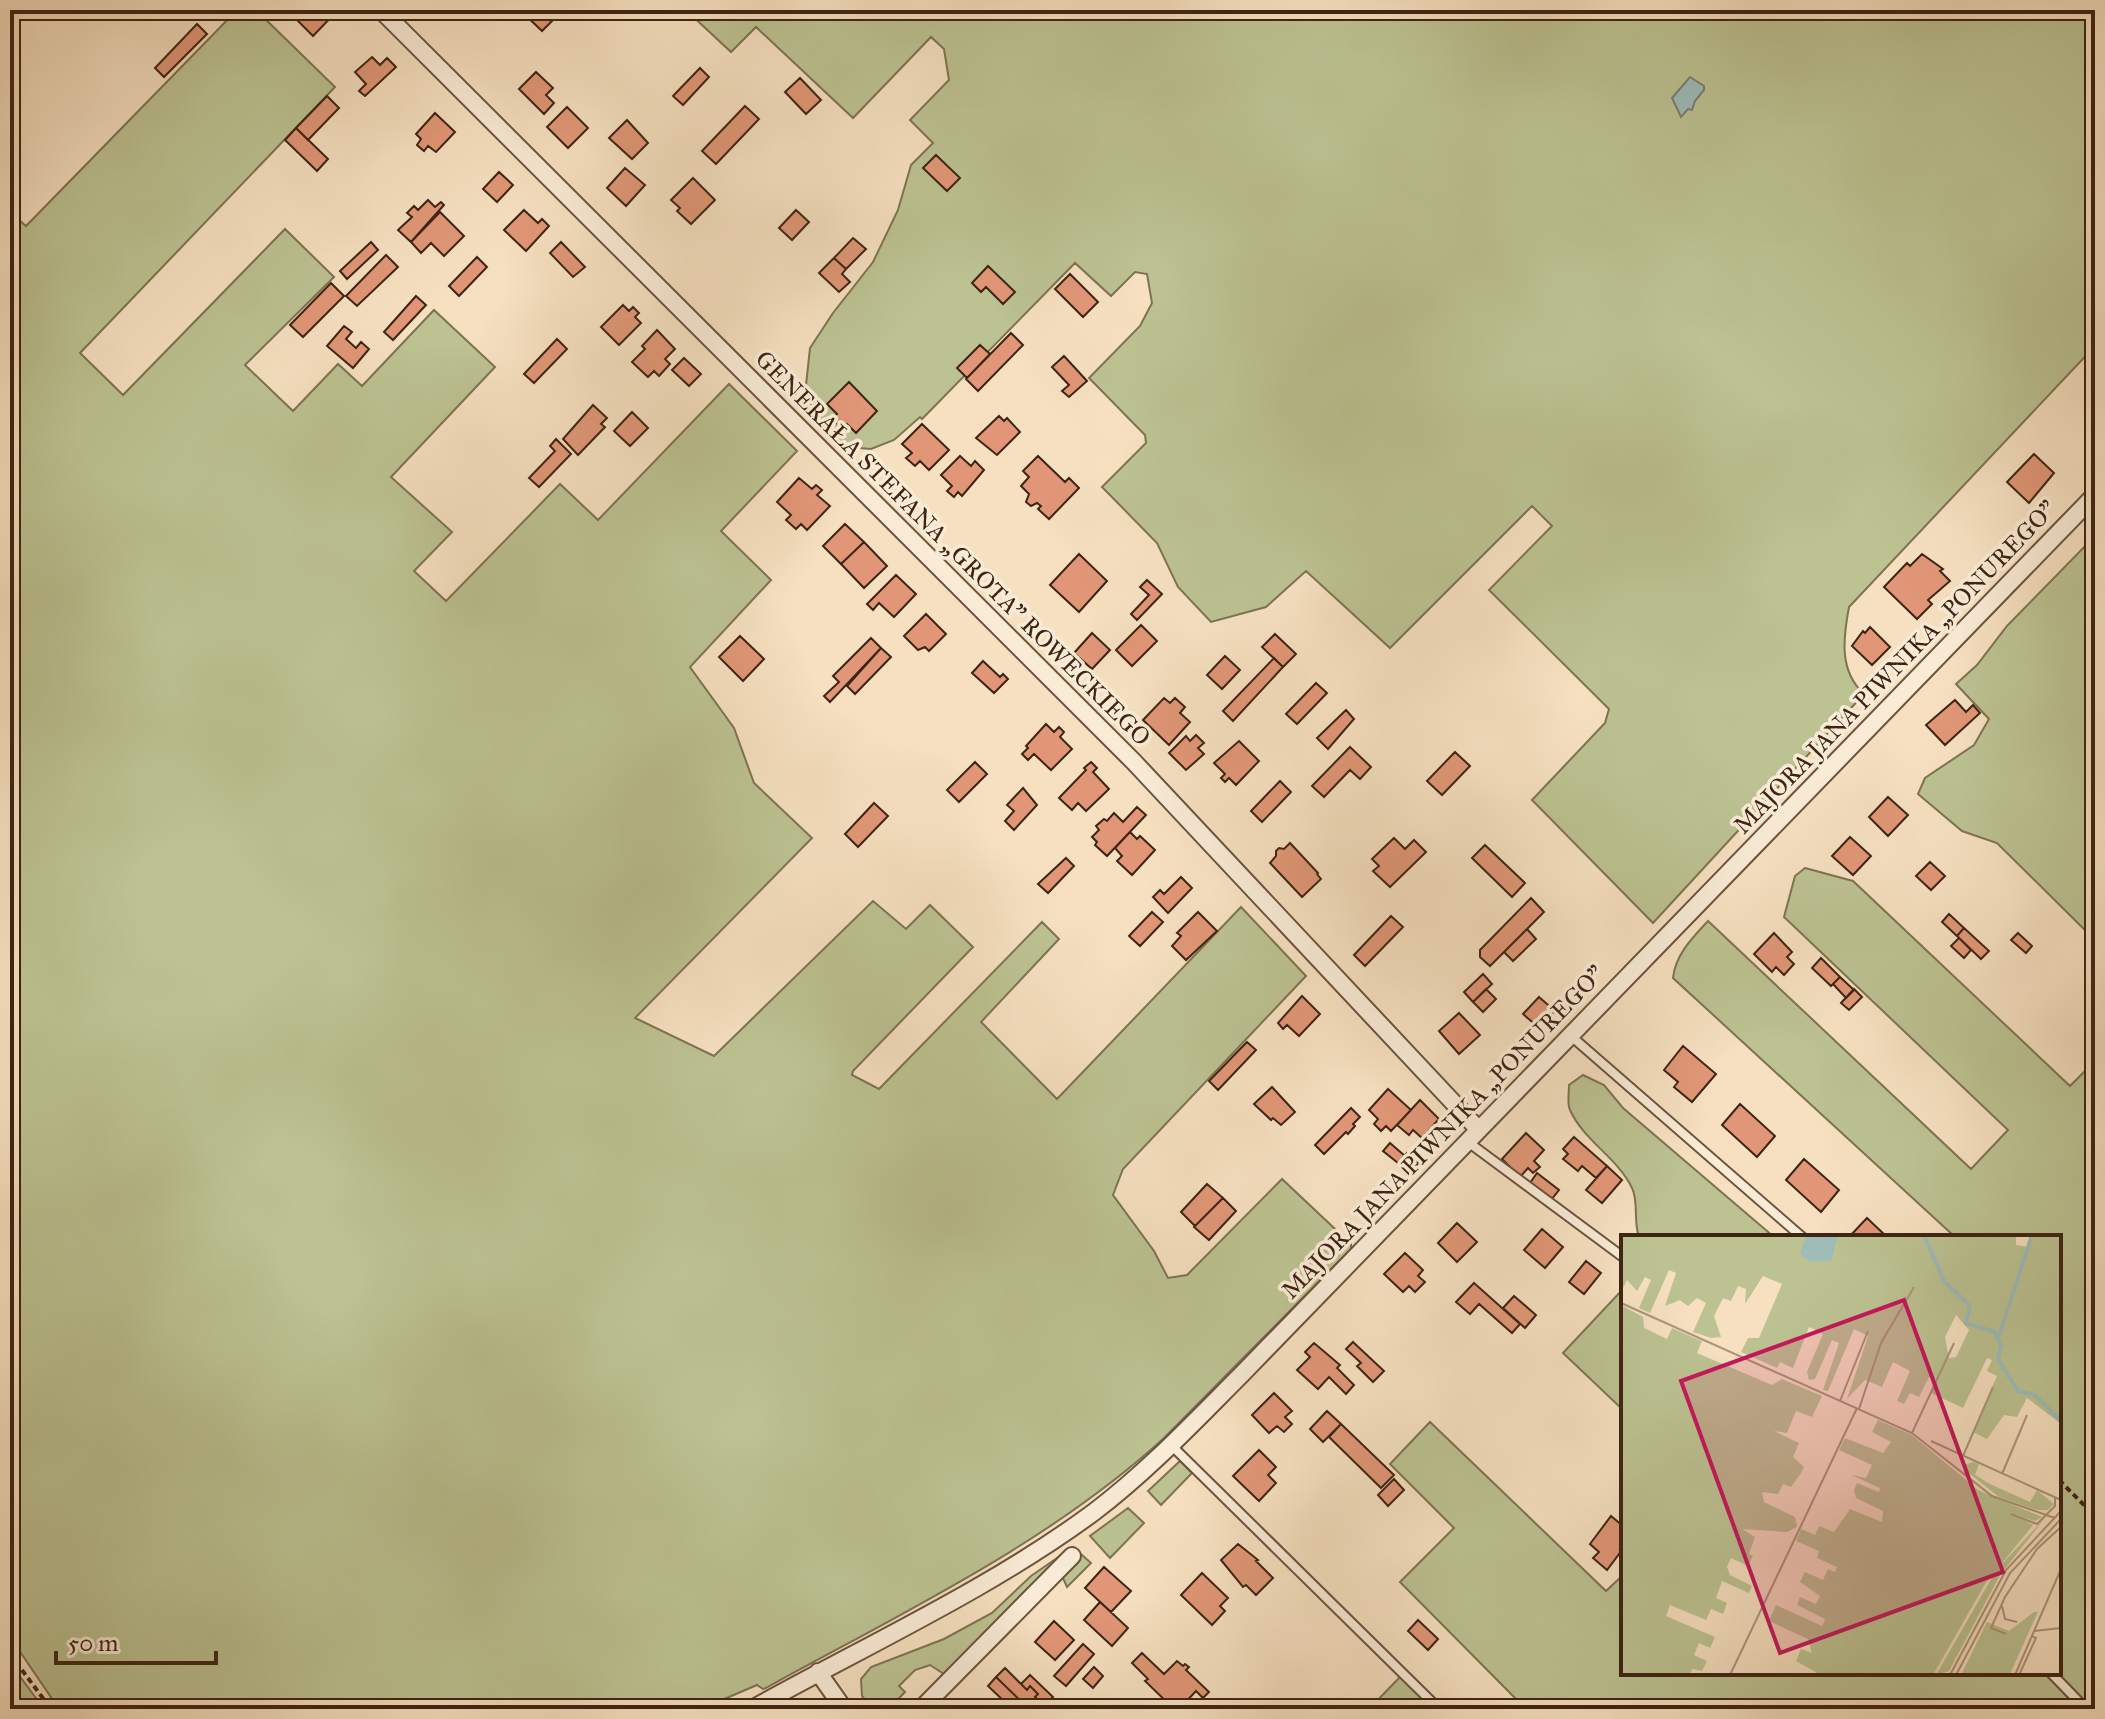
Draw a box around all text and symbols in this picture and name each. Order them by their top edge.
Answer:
street label: GENERAŁA STEFANA „GROTA” ROWECKIEGO [749,344,1157,752]
street label: MAJORA JANA PIWNIKA „PONUREGO” [1727,494,2063,840]
street label: MAJORA JANA PIWNIKA „PONUREGO” [1275,959,1611,1305]
inset map [1621,1235,2061,1675]
scale bar [56,1615,216,1665]
text: 50 m [68,1628,118,1658]

